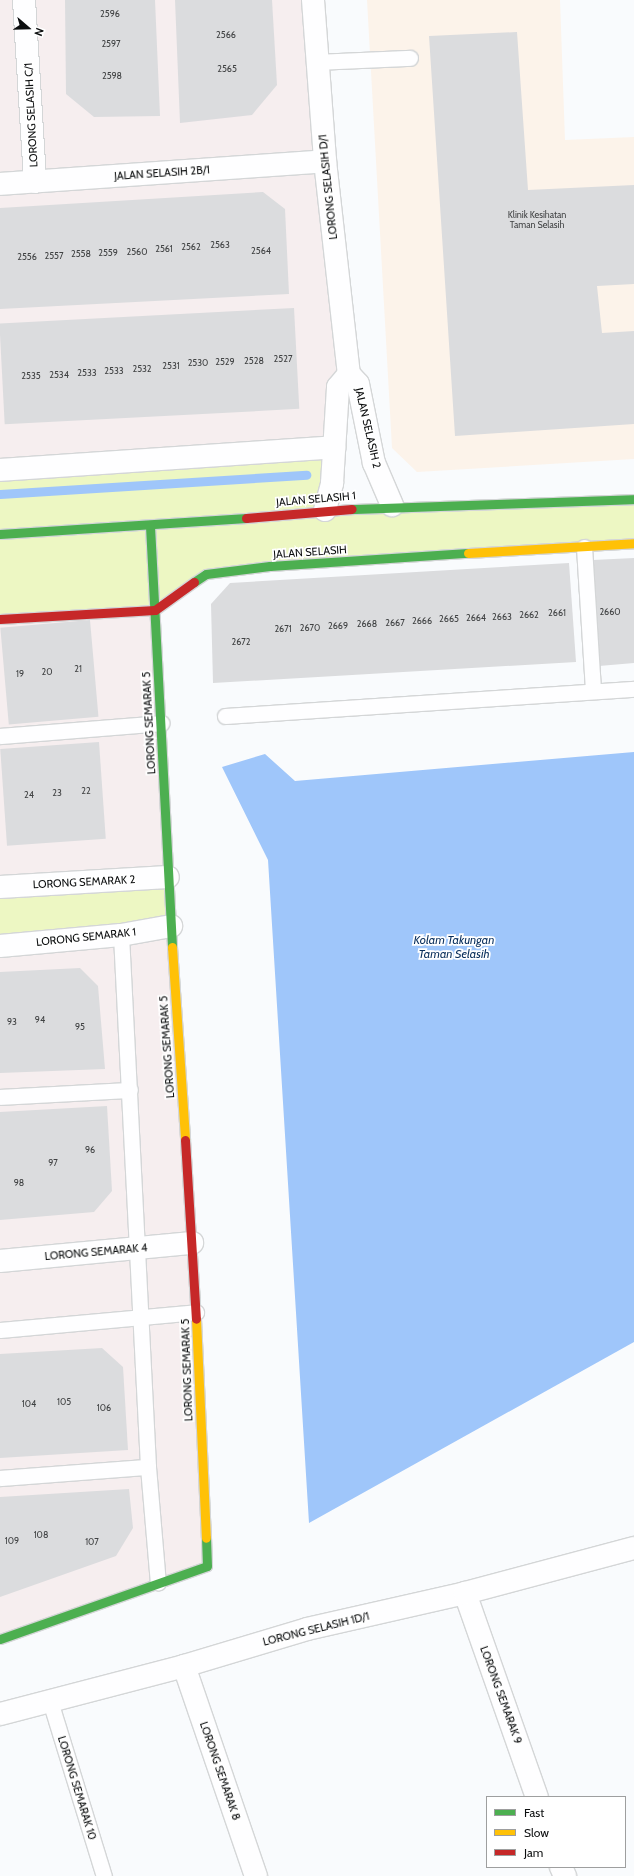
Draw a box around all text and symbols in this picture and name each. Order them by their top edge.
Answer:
north arrow [8,8,48,48]
house number: 2596 [100,9,120,19]
text: N [31,26,47,38]
house number: 2566 [216,30,236,40]
house number: 2597 [101,39,121,49]
street label: LORONG SELASIH C/1 [22,62,40,168]
house number: 2565 [217,64,237,74]
house number: 2598 [102,71,122,81]
street label: LORONG SELASIH D/1 [316,134,340,240]
street label: JALAN SELASIH 2B/1 [114,163,210,183]
house number: Klinik Kesihatan Taman Selasih [508,210,566,231]
house number: 2563 [210,240,230,250]
house number: 2562 [181,242,201,252]
house number: 2561 [155,244,173,254]
house number: 2564 [251,246,271,256]
house number: 2560 [127,247,147,257]
house number: 2559 [98,248,118,258]
house number: 2558 [71,249,91,259]
house number: 2557 [45,251,63,261]
house number: 2556 [17,252,37,262]
house number: 2527 [274,354,292,364]
house number: 2528 [244,356,264,366]
house number: 2529 [215,357,235,367]
house number: 2530 [188,358,208,368]
house number: 2531 [162,361,180,371]
house number: 2532 [132,364,152,374]
house number: 2533 [104,366,124,376]
house number: 2533 [77,368,97,378]
house number: 2534 [49,370,69,380]
house number: 2535 [21,371,41,381]
street label: JALAN SELASIH 2 [352,387,384,469]
street label: JALAN SELASIH 1 [276,489,356,509]
street label: JALAN SELASIH [273,543,347,561]
house number: 2660 [599,607,621,617]
house number: 2661 [548,608,566,618]
house number: 2662 [519,610,539,620]
house number: 2663 [492,612,512,622]
house number: 2664 [466,613,486,623]
house number: 2665 [439,614,459,624]
house number: 2666 [412,616,432,626]
house number: 2667 [385,618,405,628]
house number: 2668 [357,619,377,629]
house number: 2669 [328,621,348,631]
house number: 2670 [300,623,320,633]
house number: 2671 [274,624,292,634]
house number: 2672 [232,637,250,647]
house number: 21 [74,664,82,674]
house number: 20 [42,667,52,677]
house number: 19 [16,669,24,679]
street label: LORONG SEMARAK 5 [140,671,158,775]
house number: 22 [81,786,91,796]
house number: 23 [52,788,62,798]
house number: 24 [24,790,34,800]
street label: LORONG SEMARAK 2 [32,873,136,891]
street label: LORONG SEMARAK 1 [35,925,137,949]
water label: Kolam Takungan Taman Selasih [414,933,494,961]
street label: LORONG SEMARAK 5 [157,995,177,1099]
house number: 94 [35,1015,45,1025]
house number: 93 [7,1017,17,1027]
house number: 95 [75,1022,85,1032]
house number: 96 [85,1145,95,1155]
house number: 97 [48,1158,58,1168]
house number: 98 [14,1178,24,1188]
street label: LORONG SEMARAK 4 [44,1241,148,1263]
street label: LORONG SEMARAK 5 [179,1318,195,1422]
house number: 105 [57,1397,71,1407]
house number: 104 [22,1399,36,1409]
house number: 106 [97,1403,111,1413]
house number: 108 [34,1530,48,1540]
house number: 109 [5,1536,19,1546]
house number: 107 [85,1537,99,1547]
street label: LORONG SELASIH 1D/1 [261,1609,371,1649]
street label: LORONG SEMARAK 9 [477,1644,525,1746]
street label: LORONG SEMARAK 8 [197,1720,243,1822]
street label: LORONG SEMARAK 10 [55,1734,99,1842]
legend [486,1796,626,1868]
text: Fast [524,1805,544,1820]
text: Slow [524,1825,549,1840]
text: Jam [524,1845,543,1860]

